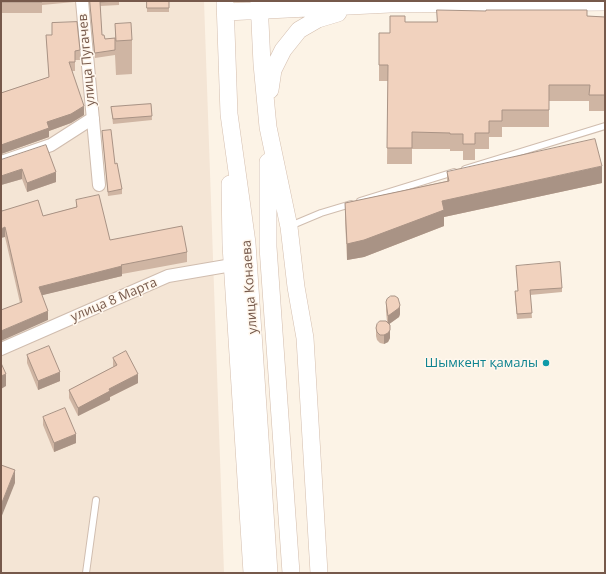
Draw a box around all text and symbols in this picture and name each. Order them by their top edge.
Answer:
street label: улица Пугачев [75,13,99,107]
street label: улица Конаева [239,239,261,335]
street label: улица 8 Марта [69,275,159,325]
place label: Шымкент қамалы [425,355,538,371]
marker: Шымкент қамалы [541,358,551,368]

